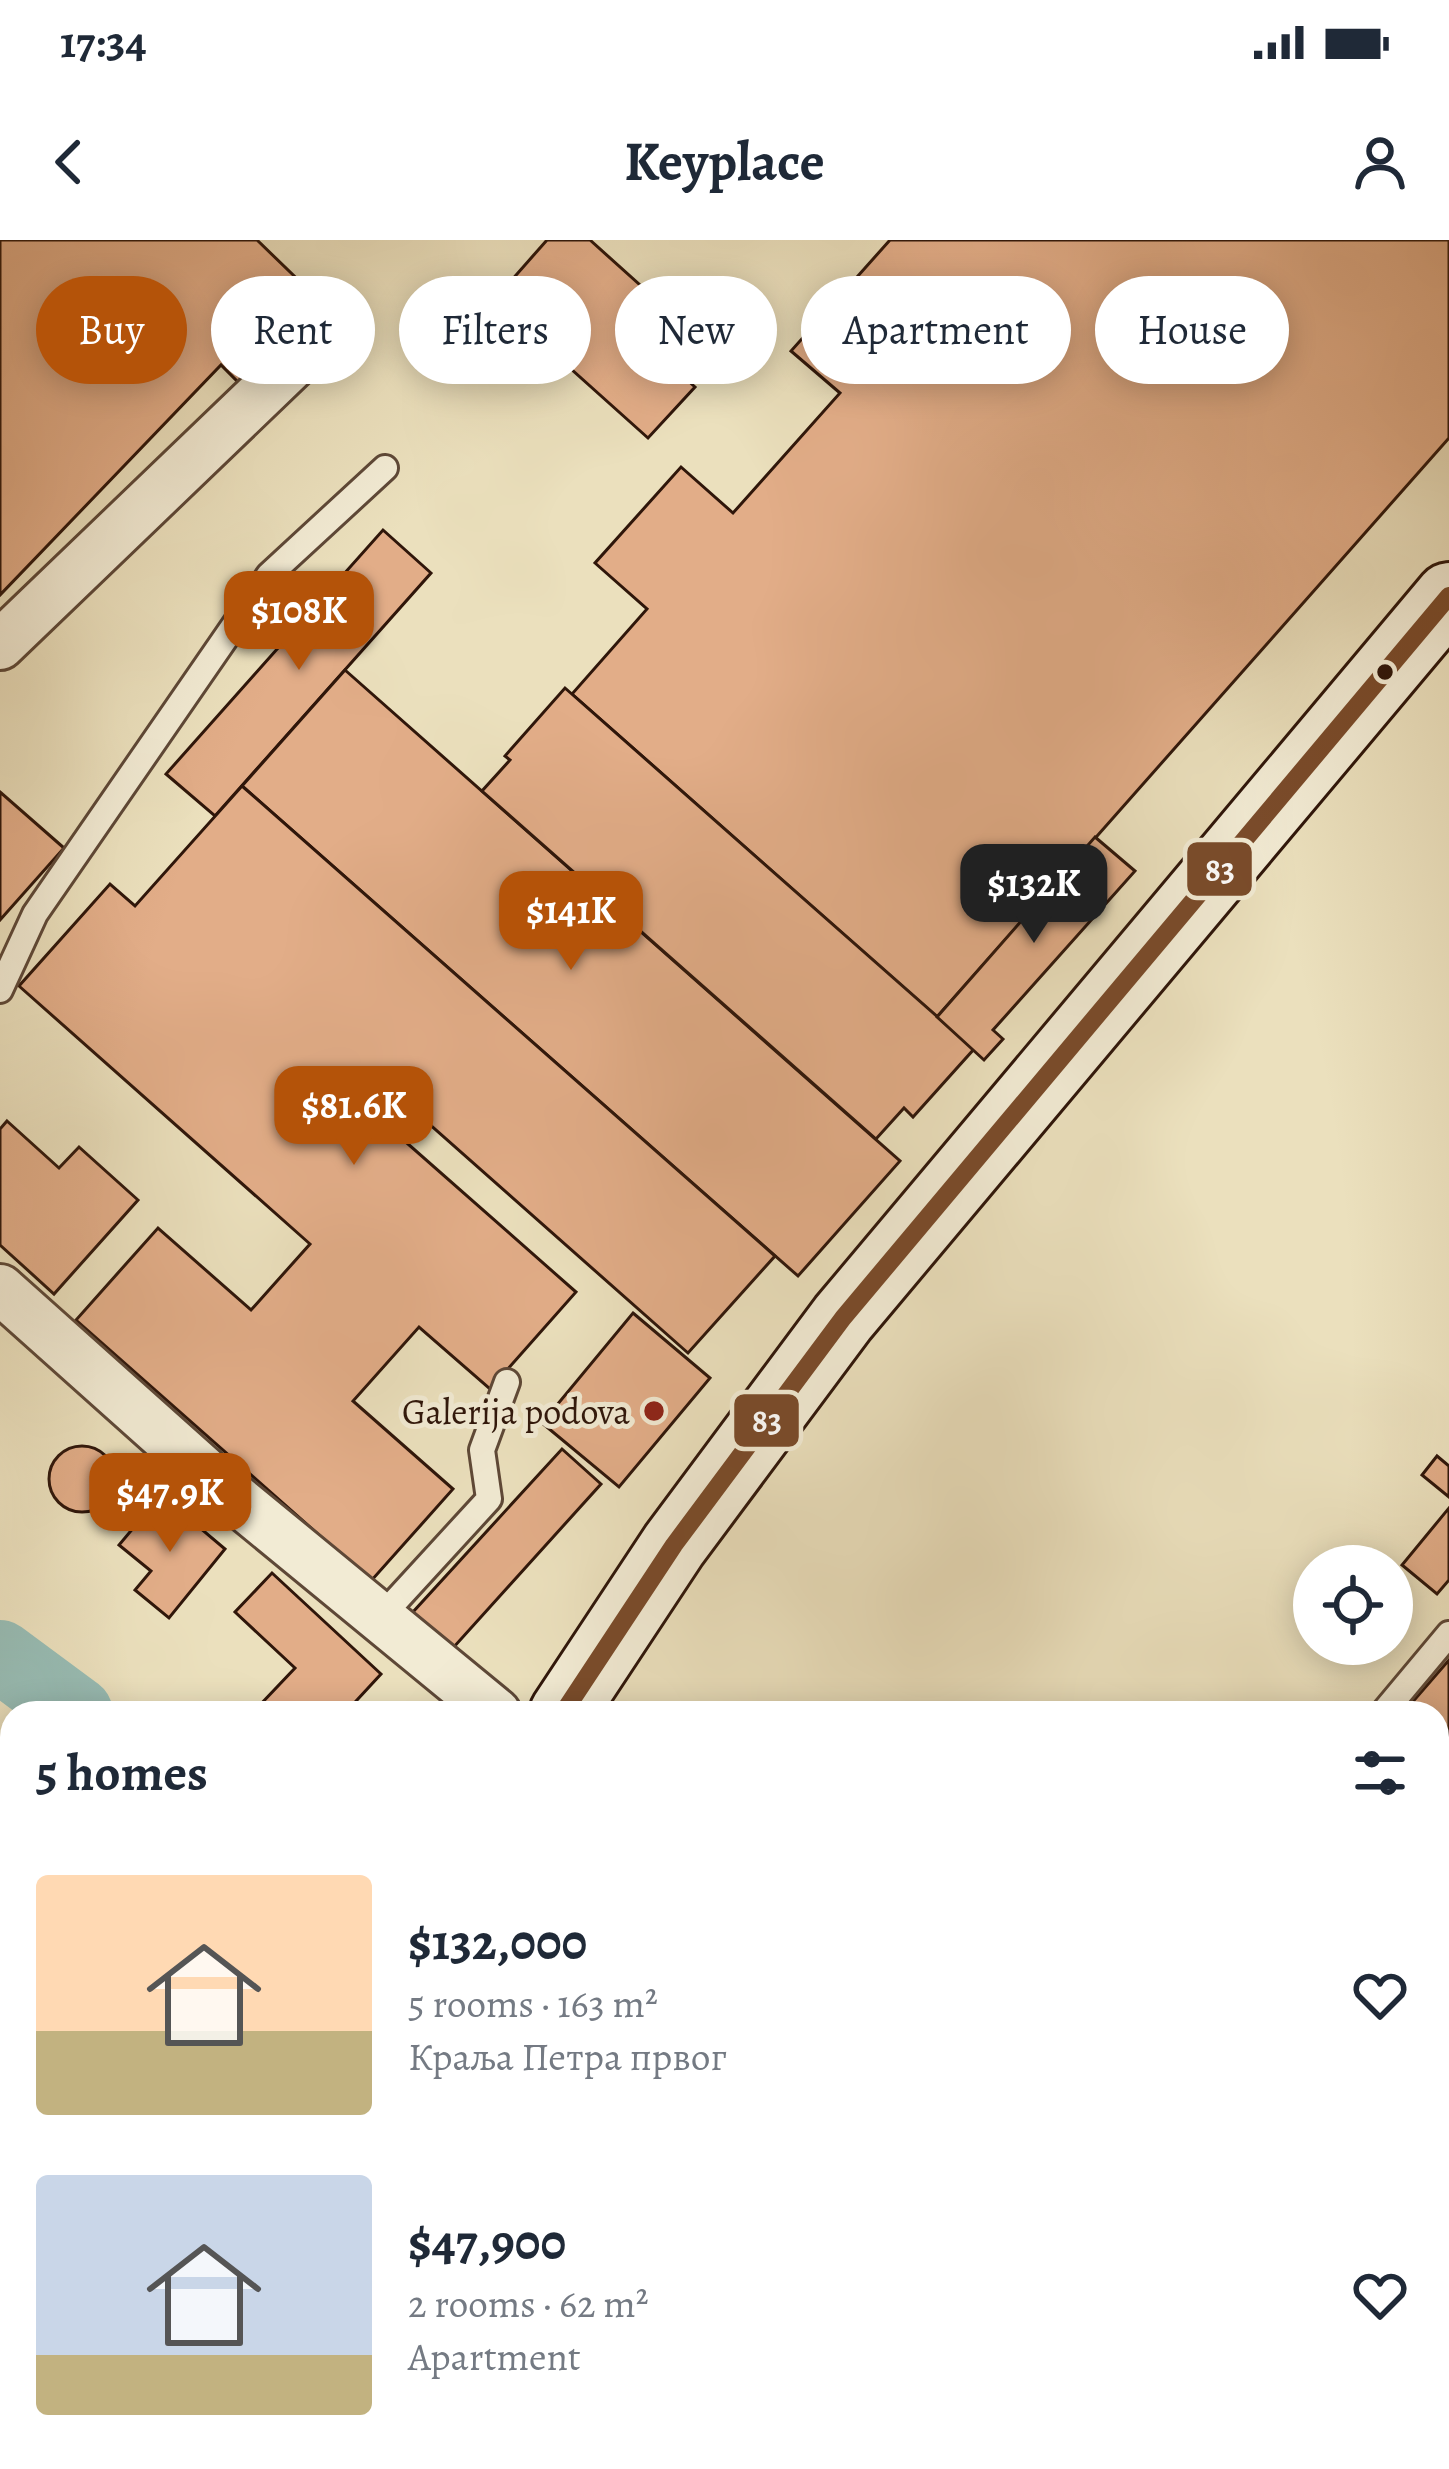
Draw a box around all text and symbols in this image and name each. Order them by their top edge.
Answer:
text: 17:34 [60,11,147,73]
text: Keyplace [624,125,825,199]
icon: back [36,129,102,195]
icon: person [1347,129,1413,195]
chip: Buy [36,276,187,384]
chip: Rent [211,276,375,384]
chip: Filters [399,276,591,384]
chip: New [615,276,777,384]
chip: Apartment [801,276,1071,384]
chip: House [1095,276,1289,384]
pin: $108K [215,571,383,673]
text: $108K [251,583,347,636]
unlabelled marker [1374,661,1396,683]
line badge: 83 [1185,840,1254,898]
pin: $132K [950,844,1118,946]
text: 83 [1205,847,1235,892]
text: $132K [987,856,1081,909]
pin: $141K [487,871,655,973]
text: $141K [526,883,616,936]
pin: $81.6K [256,1066,452,1168]
text: $81.6K [301,1078,407,1131]
place label: Galerija podova [402,1387,630,1436]
line badge: 83 [732,1392,801,1449]
marker: Galerija podova [641,1398,667,1424]
text: 83 [752,1398,782,1443]
pin: $47.9K [72,1453,268,1555]
text: $47.9K [116,1465,224,1518]
map controls [1293,1545,1413,1665]
button: locate [1293,1545,1413,1665]
text: 5 homes [36,1738,208,1808]
icon: filters [1347,1740,1413,1806]
text: $132,000 [408,1907,587,1977]
icon: home [132,1923,276,2067]
icon: heart [1347,1962,1413,2028]
text: 5 rooms · 163 m² [408,1977,658,2030]
text: Краља Петра првог [408,2030,727,2083]
text: $47,900 [408,2207,566,2277]
icon: home [132,2223,276,2367]
icon: heart [1347,2262,1413,2328]
text: 2 rooms · 62 m² [408,2277,648,2330]
text: Apartment [408,2330,581,2383]

